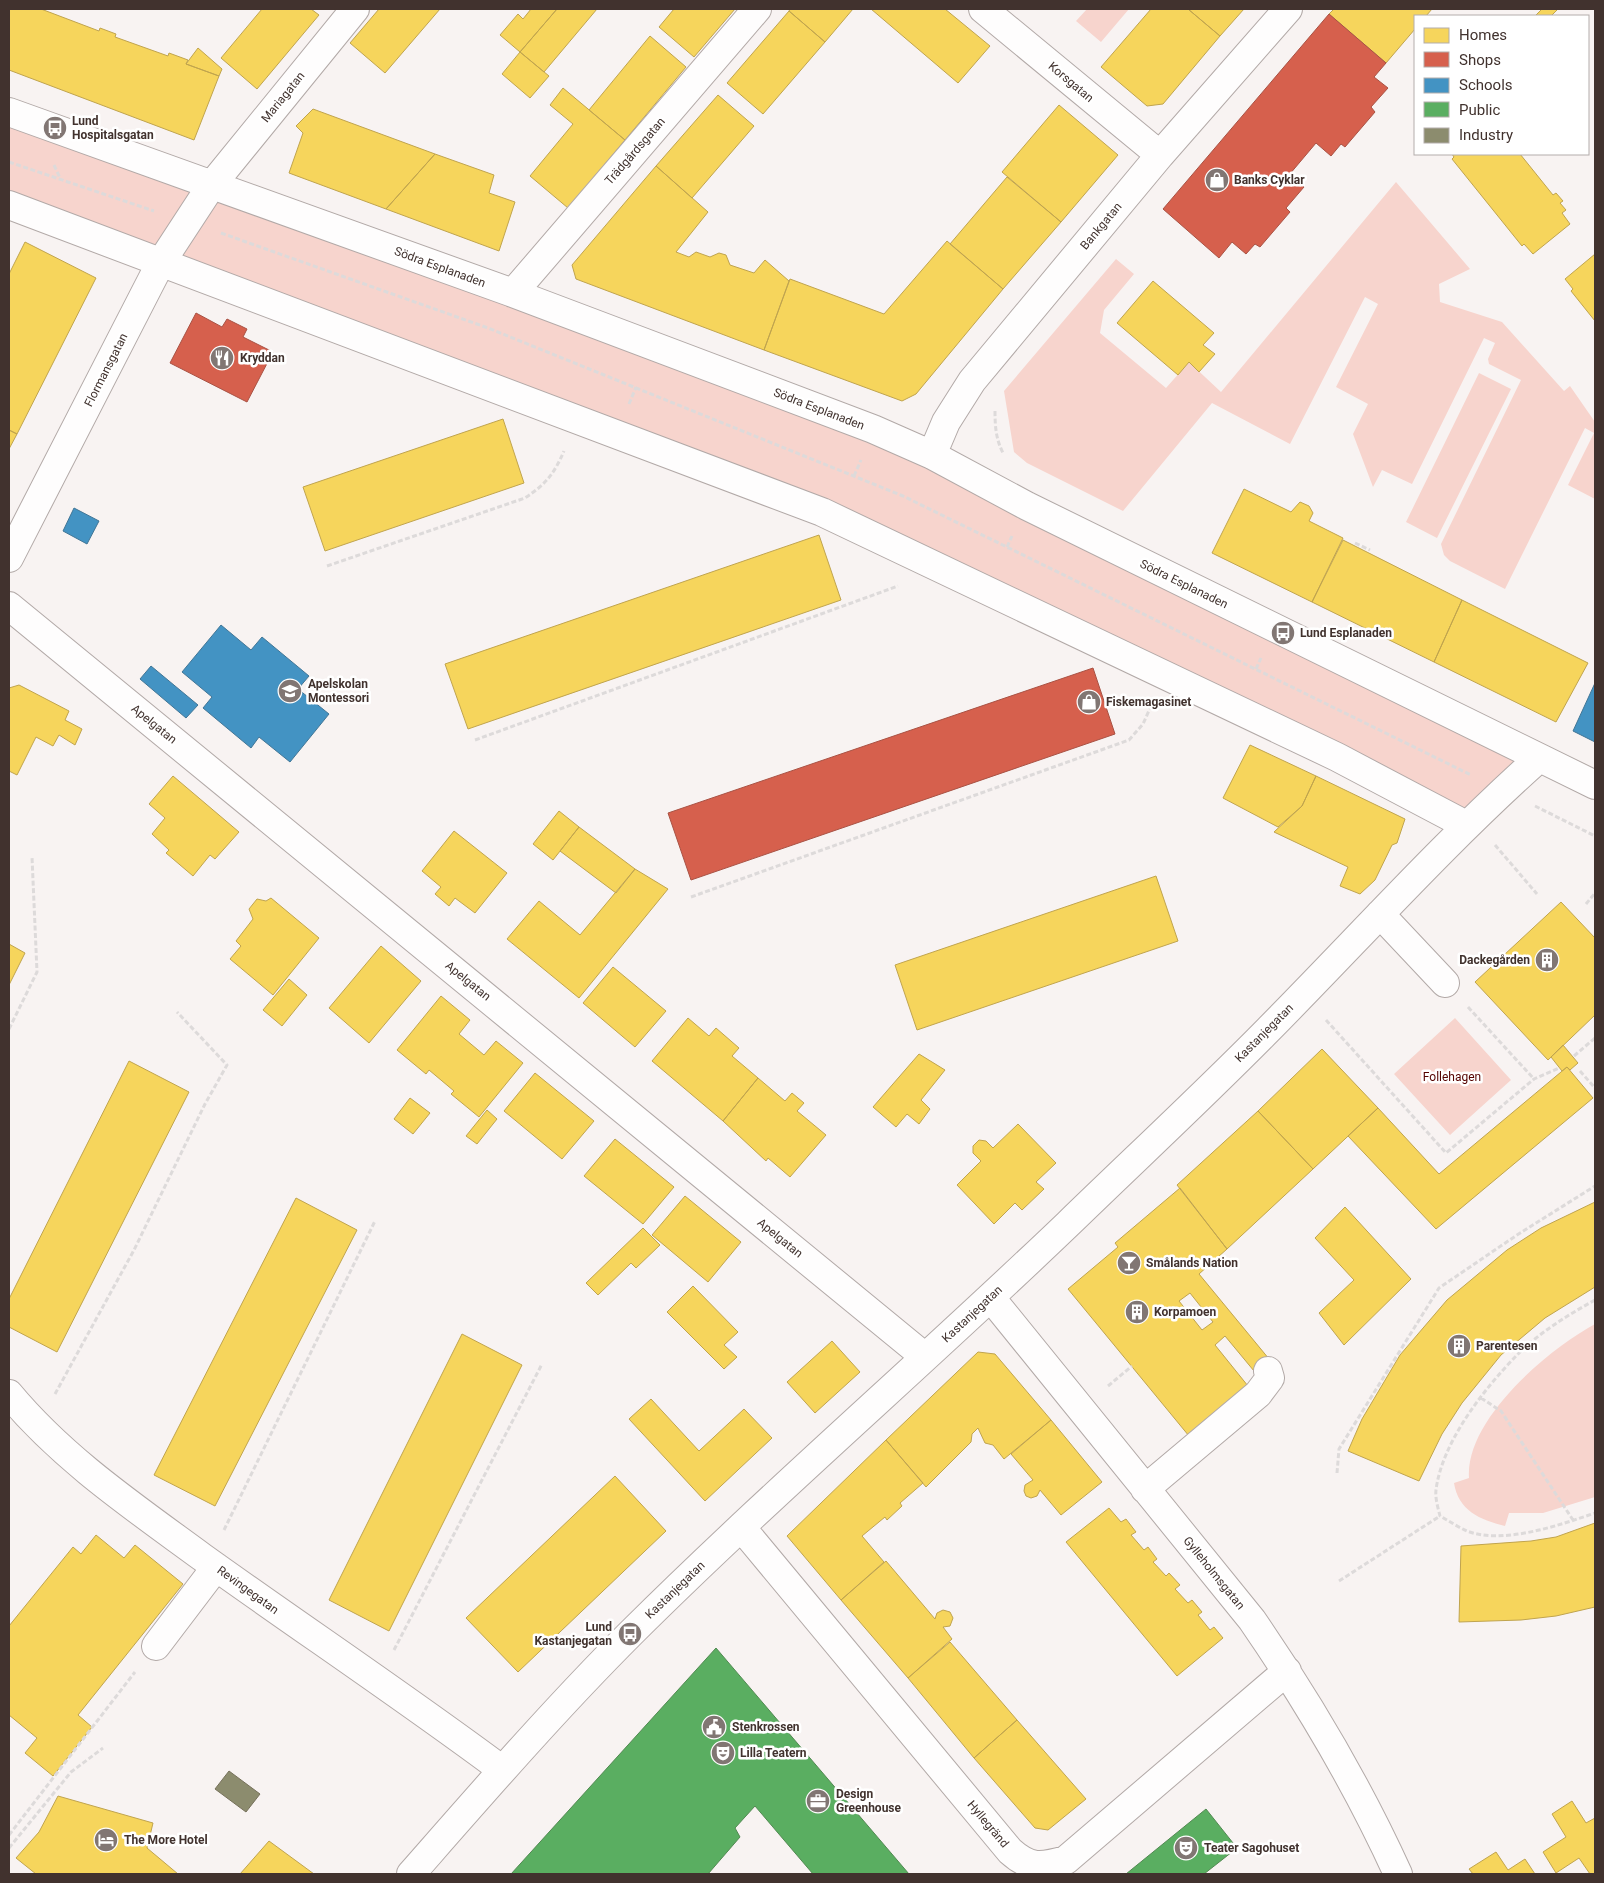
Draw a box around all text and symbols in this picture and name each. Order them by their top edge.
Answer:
legend [1414,15,1589,155]
text: Homes [1459,26,1507,44]
text: Shops [1459,51,1501,69]
street label: Korsgatan [1046,59,1096,105]
street label: Mariagatan [258,69,308,125]
text: Schools [1459,76,1513,94]
text: Public [1459,101,1500,119]
place label: Lund Hospitalsgatan [72,114,154,142]
bus stop icon: Lund Hospitalsgatan [42,115,68,141]
street label: Trädgårdsgatan [602,115,668,187]
text: Industry [1459,126,1513,144]
shop icon: Banks Cyklar [1204,167,1230,193]
place label: Banks Cyklar [1234,173,1305,187]
street label: Bankgatan [1077,200,1125,252]
street label: Södra Esplanaden [392,244,488,290]
street label: Flormansgatan [81,331,131,409]
restaurant icon: Kryddan [209,345,235,371]
place label: Kryddan [240,351,285,365]
street label: Södra Esplanaden [772,385,866,433]
street label: Södra Esplanaden [1138,557,1230,611]
bus stop icon: Lund Esplanaden [1270,620,1296,646]
place label: Lund Esplanaden [1300,626,1392,640]
place label: Apelskolan Montessori [308,677,369,705]
school or university icon: Apelskolan Montessori [277,678,303,704]
shop icon: Fiskemagasinet [1076,689,1102,715]
place label: Fiskemagasinet [1106,695,1191,709]
street label: Apelgatan [129,702,179,746]
building icon: Dackegården [1534,947,1560,973]
place label: Dackegården [1459,953,1530,967]
street label: Apelgatan [443,959,493,1003]
street label: Kastanjegatan [1232,1001,1296,1065]
park label: Follehagen [1423,1070,1481,1084]
street label: Apelgatan [755,1216,805,1260]
bar icon: Smålands Nation [1116,1250,1142,1276]
place label: Smålands Nation [1146,1256,1238,1270]
street label: Kastanjegatan [939,1283,1005,1345]
building icon: Korpamoen [1124,1299,1150,1325]
place label: Korpamoen [1154,1305,1216,1319]
building icon: Parentesen [1446,1333,1472,1359]
place label: Parentesen [1476,1339,1538,1353]
street label: Gylleholmsgatan [1180,1534,1248,1612]
street label: Kastanjegatan [642,1558,708,1622]
street label: Revingegatan [215,1563,281,1617]
place label: Lund Kastanjegatan [534,1620,612,1648]
bus stop icon: Lund Kastanjegatan [617,1621,643,1647]
public building icon: Stenkrossen [701,1714,727,1740]
place label: Stenkrossen [732,1720,800,1734]
theatre icon: Lilla Teatern [710,1740,736,1766]
place label: Lilla Teatern [740,1746,807,1760]
place label: Design Greenhouse [836,1787,902,1815]
office icon: Design Greenhouse [805,1788,831,1814]
street label: Hyllegränd [964,1798,1012,1850]
hotel icon: The More Hotel [93,1827,119,1853]
place label: The More Hotel [124,1833,208,1847]
theatre icon: Teater Sagohuset [1173,1835,1199,1861]
place label: Teater Sagohuset [1204,1841,1299,1855]

